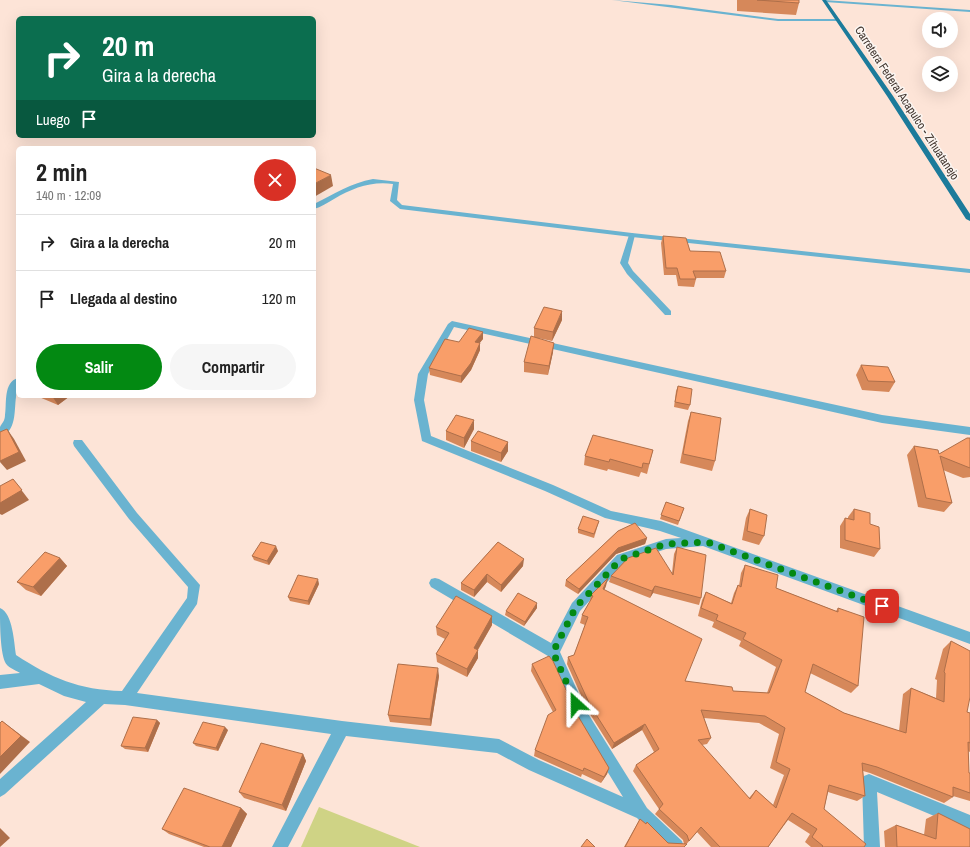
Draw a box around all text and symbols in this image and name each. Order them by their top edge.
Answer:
map controls [922,12,958,92]
button: sound [922,12,958,48]
street label: Carretera Federal Acapulco - Zihuatanejo [851,23,963,183]
text: 20 m [102,27,154,65]
icon: right [36,32,88,84]
button: layers [922,56,958,92]
text: Gira a la derecha [102,63,216,88]
icon: arrive [78,108,100,130]
text: Luego [36,109,70,130]
text: 2 min [36,156,87,188]
button: close [254,159,296,201]
text: 140 m · 12:09 [36,187,101,204]
icon: right [36,232,58,254]
text: Gira a la derecha [70,232,169,253]
text: 20 m [269,232,296,253]
icon: arrive [36,288,58,310]
text: Llegada al destino [70,288,177,309]
text: 120 m [262,288,296,309]
button: Salir [36,344,162,390]
button: Compartir [170,344,296,390]
pin [865,589,899,623]
icon: arrive [871,595,893,617]
position arrow [555,683,597,725]

